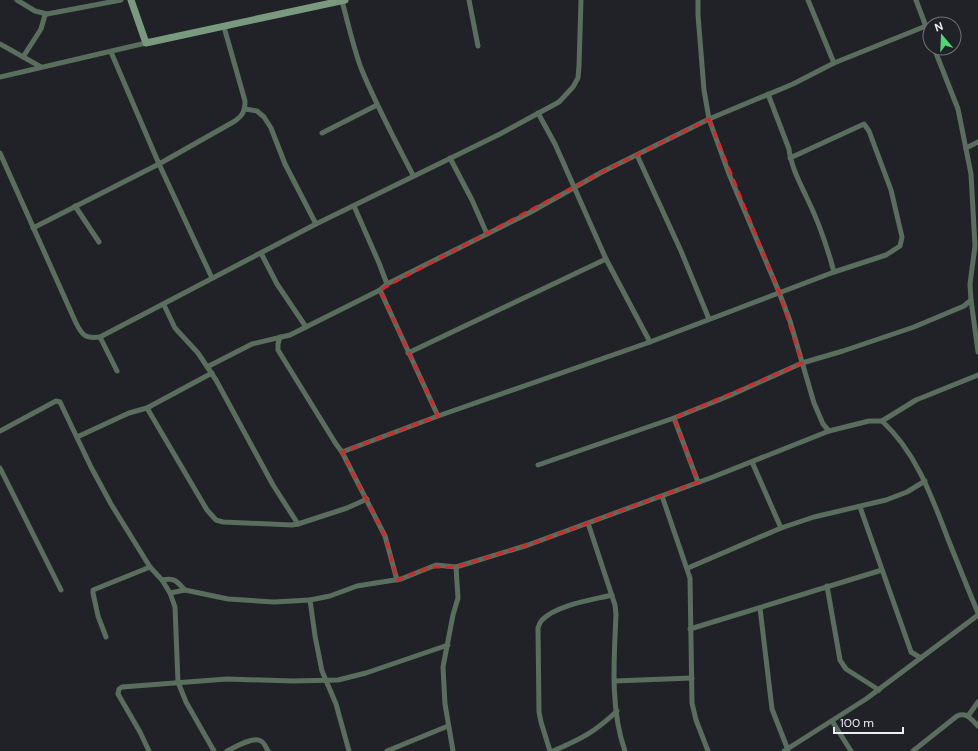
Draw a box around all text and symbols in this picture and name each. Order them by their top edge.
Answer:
north arrow [922,16,962,56]
text: N [933,19,945,34]
scale bar [834,709,903,735]
text: 100 m [840,715,874,731]

